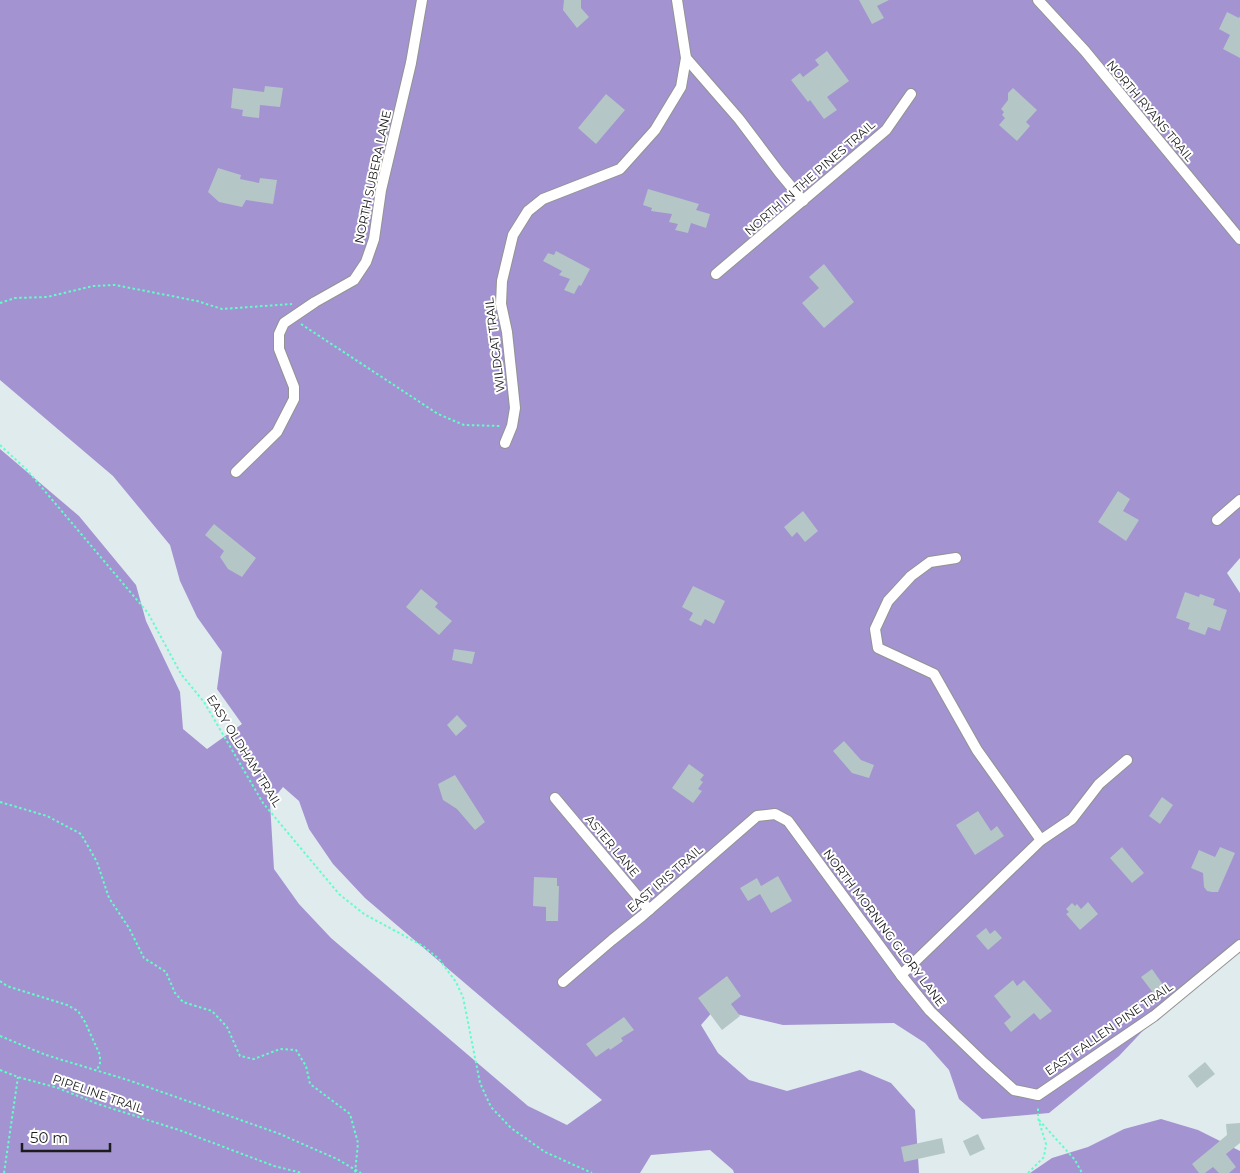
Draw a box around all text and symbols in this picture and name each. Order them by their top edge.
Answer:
street label: NORTH RYANS TRAIL [1104,57,1197,164]
street label: NORTH SUBERA LANE [351,109,394,245]
street label: NORTH IN THE PINES TRAIL [741,117,878,238]
street label: WILDCAT TRAIL [481,297,508,393]
street label: EASY OLDHAM TRAIL [204,692,285,810]
street label: ASTER LANE [582,812,643,880]
street label: EAST IRIS TRAIL [624,842,706,916]
street label: NORTH MORNING GLORY LANE [820,846,948,1009]
street label: EAST FALLEN PINE TRAIL [1042,979,1176,1079]
street label: PIPELINE TRAIL [51,1071,146,1116]
scale bar [22,1120,110,1152]
text: 50 m [30,1128,68,1147]

